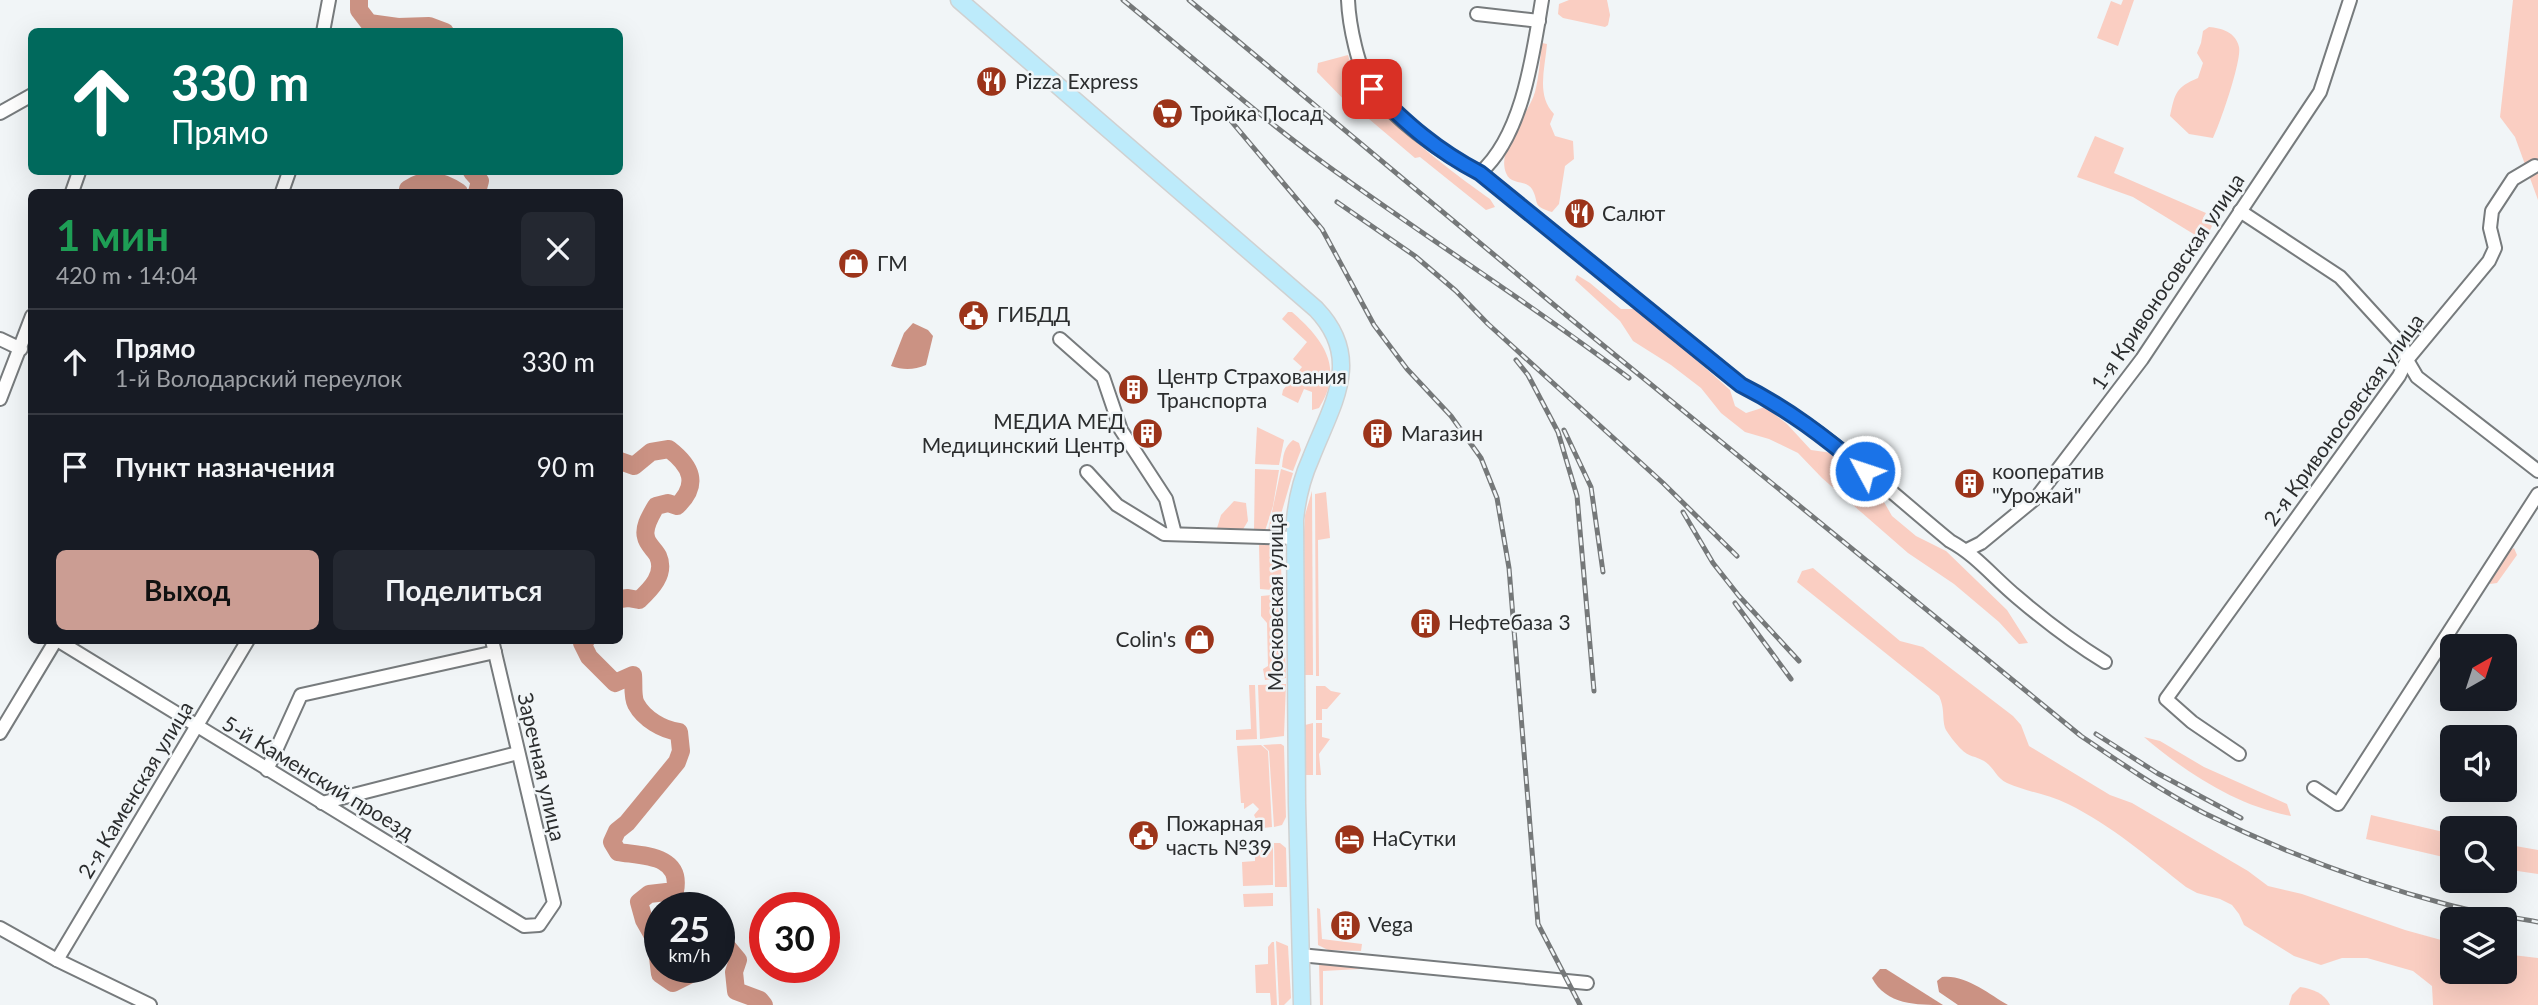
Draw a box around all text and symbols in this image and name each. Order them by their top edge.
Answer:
text: 330 m [171,53,309,111]
icon: ahead [56,56,147,147]
pin [1342,59,1402,119]
restaurant icon: Pizza Express [975,65,1009,99]
place label: Pizza Express [1015,68,1138,93]
icon: arrive [1353,70,1391,108]
supermarket icon: Тройка Посад [1150,97,1184,131]
place label: Тройка Посад [1190,100,1323,125]
text: Прямо [171,112,269,151]
street label: 1-я Кривоносовская улица [2085,168,2249,394]
restaurant icon: Салют [1562,197,1596,231]
place label: Салют [1602,200,1666,225]
text: 1 мин [56,210,169,260]
button: close [521,212,595,286]
shop icon: ГМ [837,247,871,281]
place label: ГМ [877,250,908,275]
text: 420 m · 14:04 [56,261,198,289]
public building icon: ГИБДД [957,298,991,332]
place label: ГИБДД [997,301,1070,326]
street label: 2-я Кривоносовская улица [2257,308,2428,530]
text: Прямо [115,332,196,364]
icon: ahead [56,343,94,381]
text: 330 m [522,346,595,378]
place label: Центр Страхования Транспорта [1157,363,1347,412]
text: 1-й Володарский переулок [115,364,402,392]
building icon: Центр Страхования Транспорта [1117,372,1151,406]
place label: МЕДИА МЕД Медицинский Центр [922,408,1125,457]
building icon: МЕДИА МЕД Медицинский Центр [1131,417,1165,451]
building icon: Магазин [1361,417,1395,451]
place label: Магазин [1401,420,1483,445]
position arrow [1828,434,1902,508]
icon: arrive [56,448,94,486]
text: Пункт назначения [115,451,335,483]
text: 90 m [537,451,595,483]
place label: кооператив "Урожай" [1992,458,2104,507]
building icon: кооператив "Урожай" [1952,467,1986,501]
street label: Московская улица [1262,513,1287,691]
button: Выход [56,550,319,630]
button: Поделиться [333,550,595,630]
building icon: Нефтебаза 3 [1408,606,1442,640]
place label: Нефтебаза 3 [1448,609,1571,634]
shop icon: Colin's [1182,623,1216,657]
place label: Colin's [1116,626,1176,651]
north arrow [2440,634,2516,710]
map controls [2440,634,2517,984]
street label: Заречная улица [513,690,572,843]
street label: 2-я Каменская улица [72,696,198,882]
street label: 5-й Каменский проезд [219,710,419,844]
button: sound [2440,725,2517,802]
place label: Пожарная часть №39 [1166,810,1272,859]
button: search [2440,816,2517,893]
public building icon: Пожарная часть №39 [1126,819,1160,853]
hotel icon: НаСутки [1332,822,1366,856]
place label: НаСутки [1372,825,1456,850]
speed limit sign: 30 [749,892,840,983]
text: 25 [669,907,710,949]
button: layers [2440,907,2517,984]
building icon: Vega [1328,908,1362,942]
place label: Vega [1368,911,1413,936]
text: km/h [668,944,711,966]

